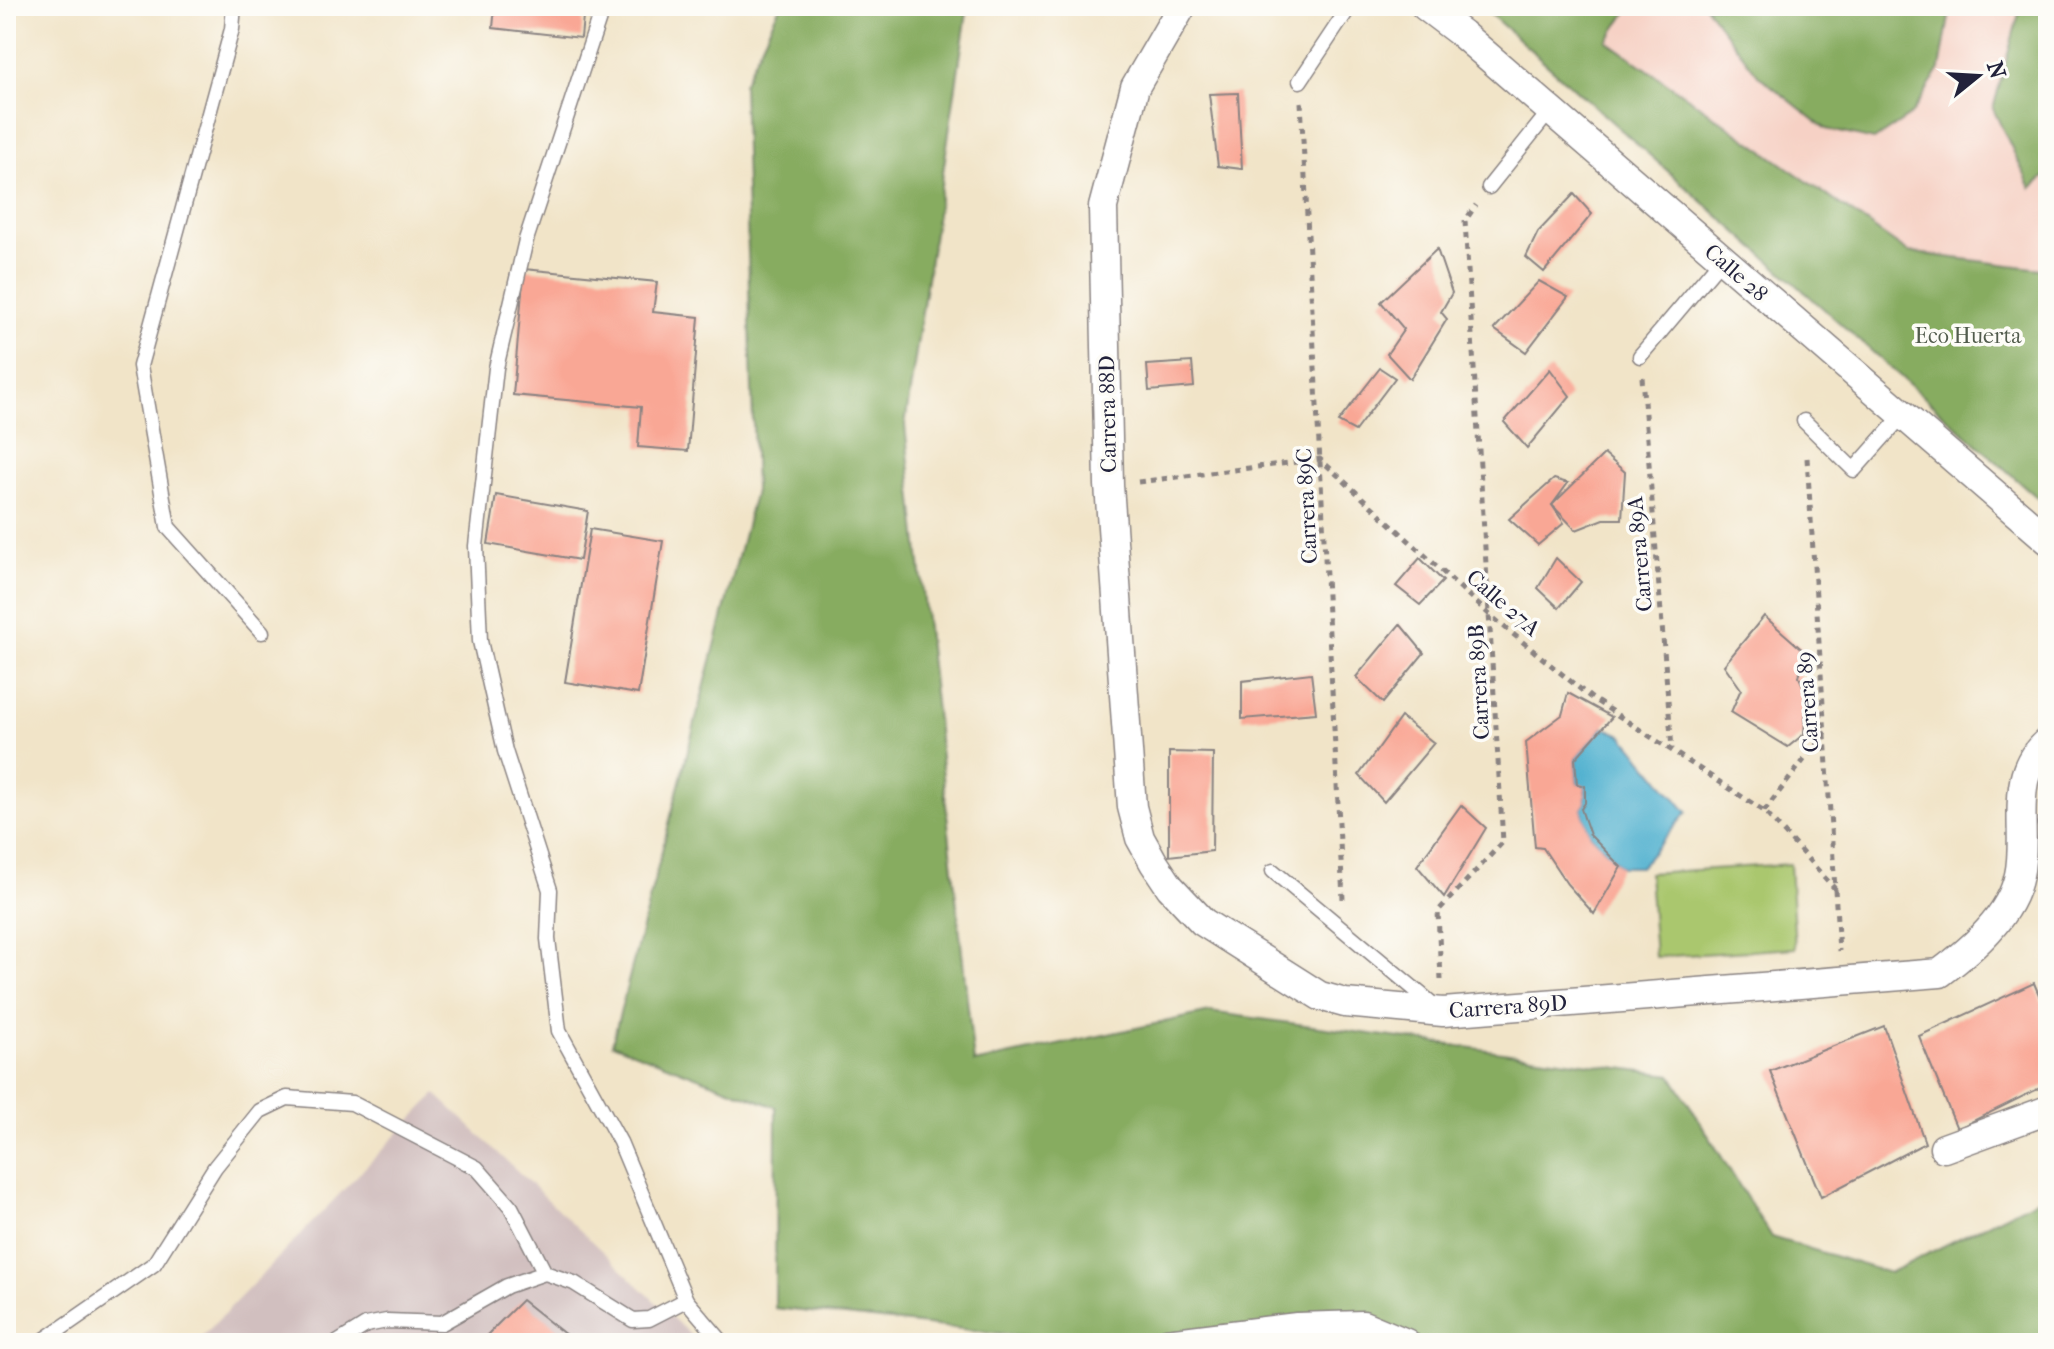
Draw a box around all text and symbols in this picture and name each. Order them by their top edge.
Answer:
north arrow [1938,36,2018,116]
text: N [1981,58,2011,82]
street label: Calle 28 [1699,239,1773,307]
park label: Eco Huerta [1915,323,2022,349]
street label: Carrera 88D [1094,355,1122,473]
street label: Carrera 89C [1291,447,1323,565]
street label: Carrera 89A [1622,495,1658,613]
street label: Calle 27A [1461,564,1546,642]
street label: Carrera 89B [1463,624,1495,740]
street label: Carrera 89 [1791,651,1825,753]
street label: Carrera 89D [1448,990,1568,1024]

